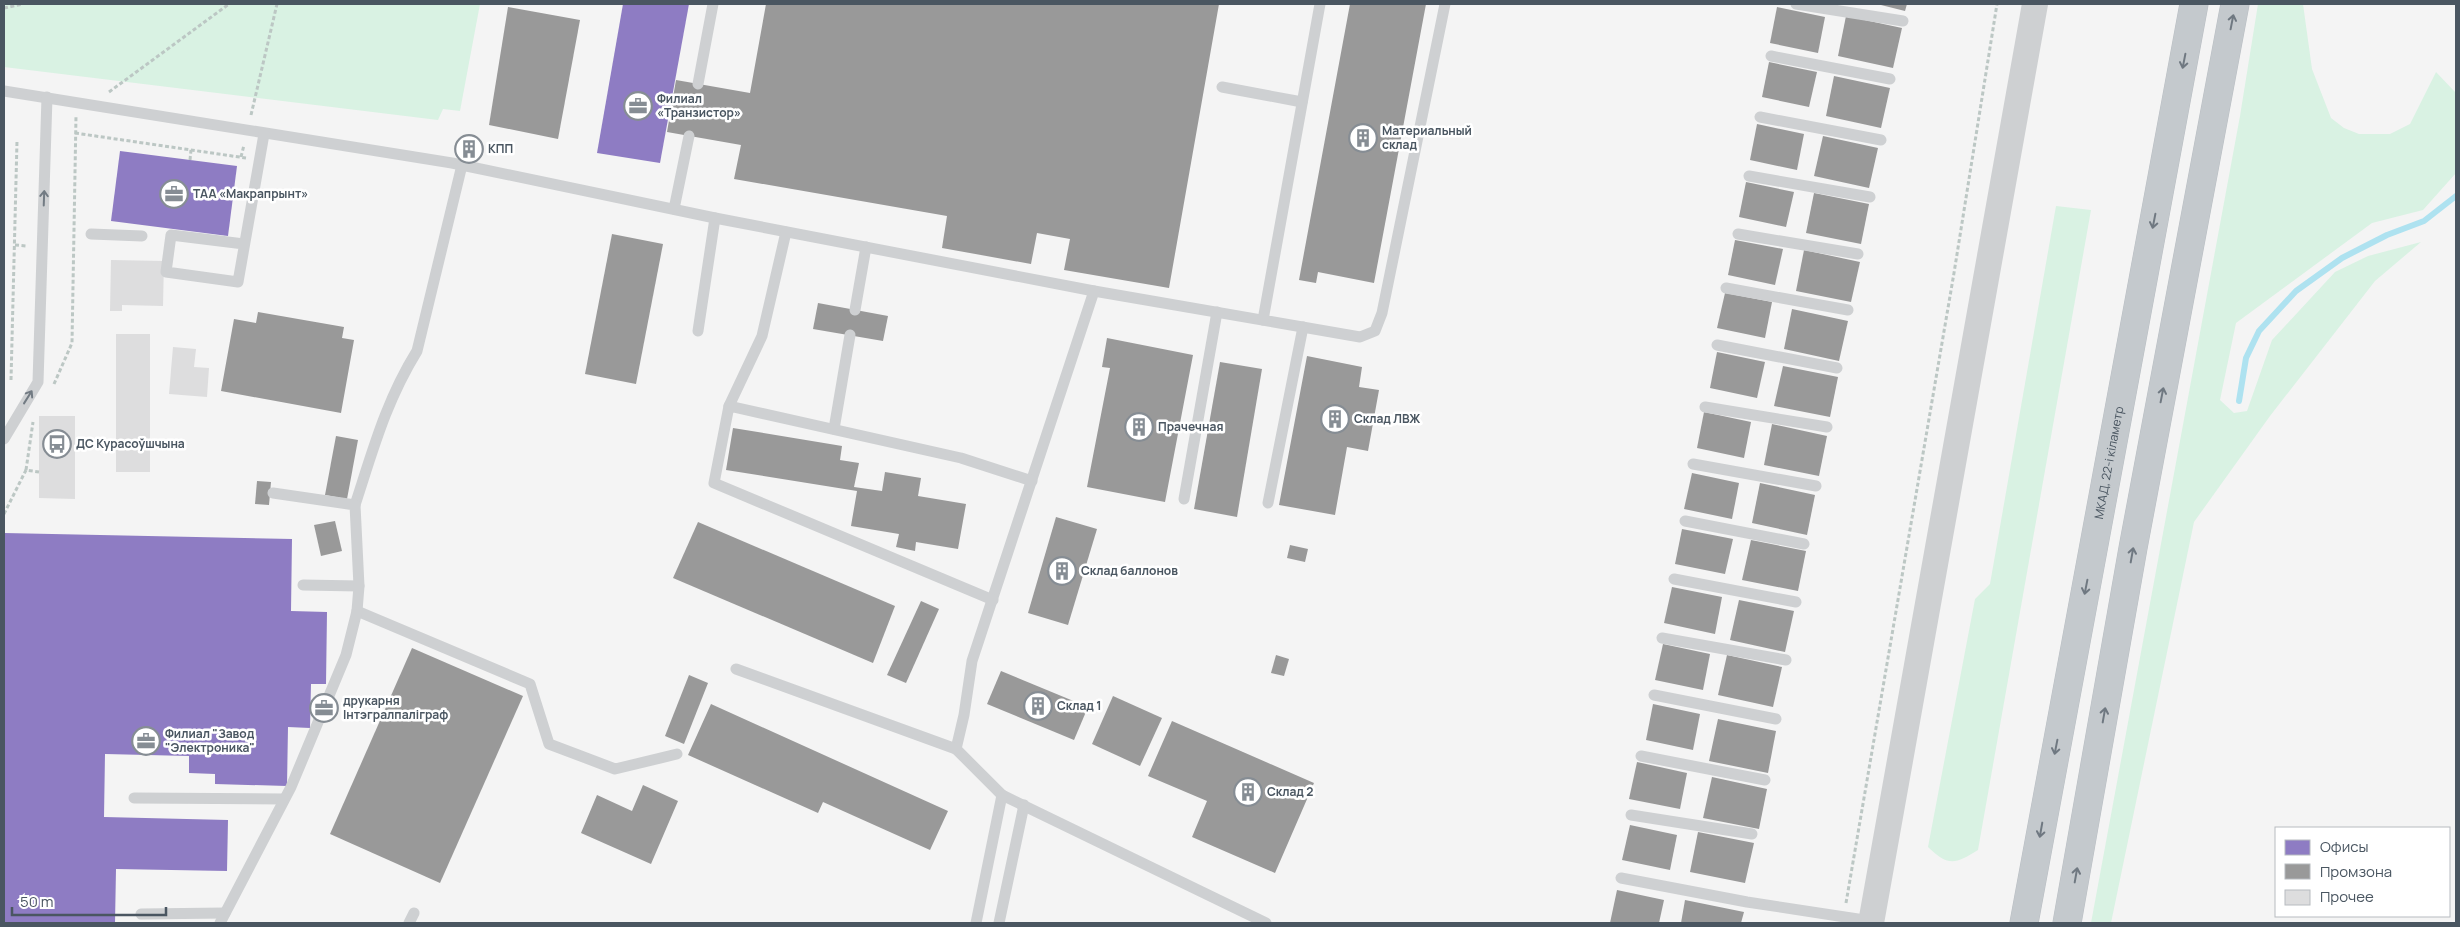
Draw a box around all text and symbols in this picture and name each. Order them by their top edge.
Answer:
one-way arrow [2227,15,2237,31]
one-way arrow [2178,53,2188,69]
place label: Филиал «Транзистор» [657,90,741,121]
office icon: Филиал «Транзистор» [623,91,653,121]
place label: Материальный склад [1382,122,1472,153]
building icon: Материальный склад [1348,123,1378,153]
building icon: КПП [454,134,484,164]
place label: КПП [488,140,513,157]
office icon: ТАА «Макрапрынт» [159,179,189,209]
place label: ТАА «Макрапрынт» [193,185,308,202]
one-way arrow [39,191,48,207]
one-way arrow [2148,213,2158,229]
one-way arrow [2157,388,2167,404]
one-way arrow [24,390,34,404]
building icon: Склад ЛВЖ [1320,404,1350,434]
street label: МКАД, 22-і кіламетр [2090,405,2127,521]
place label: Склад ЛВЖ [1354,410,1420,427]
building icon: Прачечная [1124,412,1154,442]
place label: Прачечная [1158,418,1223,435]
bus stop icon: ДС Курасоўшчына [42,429,72,459]
place label: ДС Курасоўшчына [76,435,185,452]
one-way arrow [2128,547,2137,563]
building icon: Склад баллонов [1047,556,1077,586]
place label: Склад баллонов [1081,562,1178,579]
one-way arrow [2080,579,2090,595]
building icon: Склад 1 [1023,691,1053,721]
place label: друкарня Інтэгралпаліграф [343,692,448,723]
office icon: друкарня Інтэгралпаліграф [309,693,339,723]
place label: Склад 1 [1057,697,1102,714]
one-way arrow [2099,708,2109,724]
place label: Филиал "Завод "Электроника" [165,725,255,756]
office icon: Филиал "Завод "Электроника" [131,726,161,756]
one-way arrow [2050,739,2060,755]
building icon: Склад 2 [1233,777,1263,807]
place label: Склад 2 [1267,783,1314,800]
one-way arrow [2035,821,2045,837]
legend [2275,827,2450,917]
text: Офисы [2320,836,2369,857]
text: Промзона [2320,861,2392,882]
one-way arrow [2071,868,2081,884]
scale bar [12,884,166,916]
text: Прочее [2320,886,2374,907]
text: 50 m [20,891,54,912]

